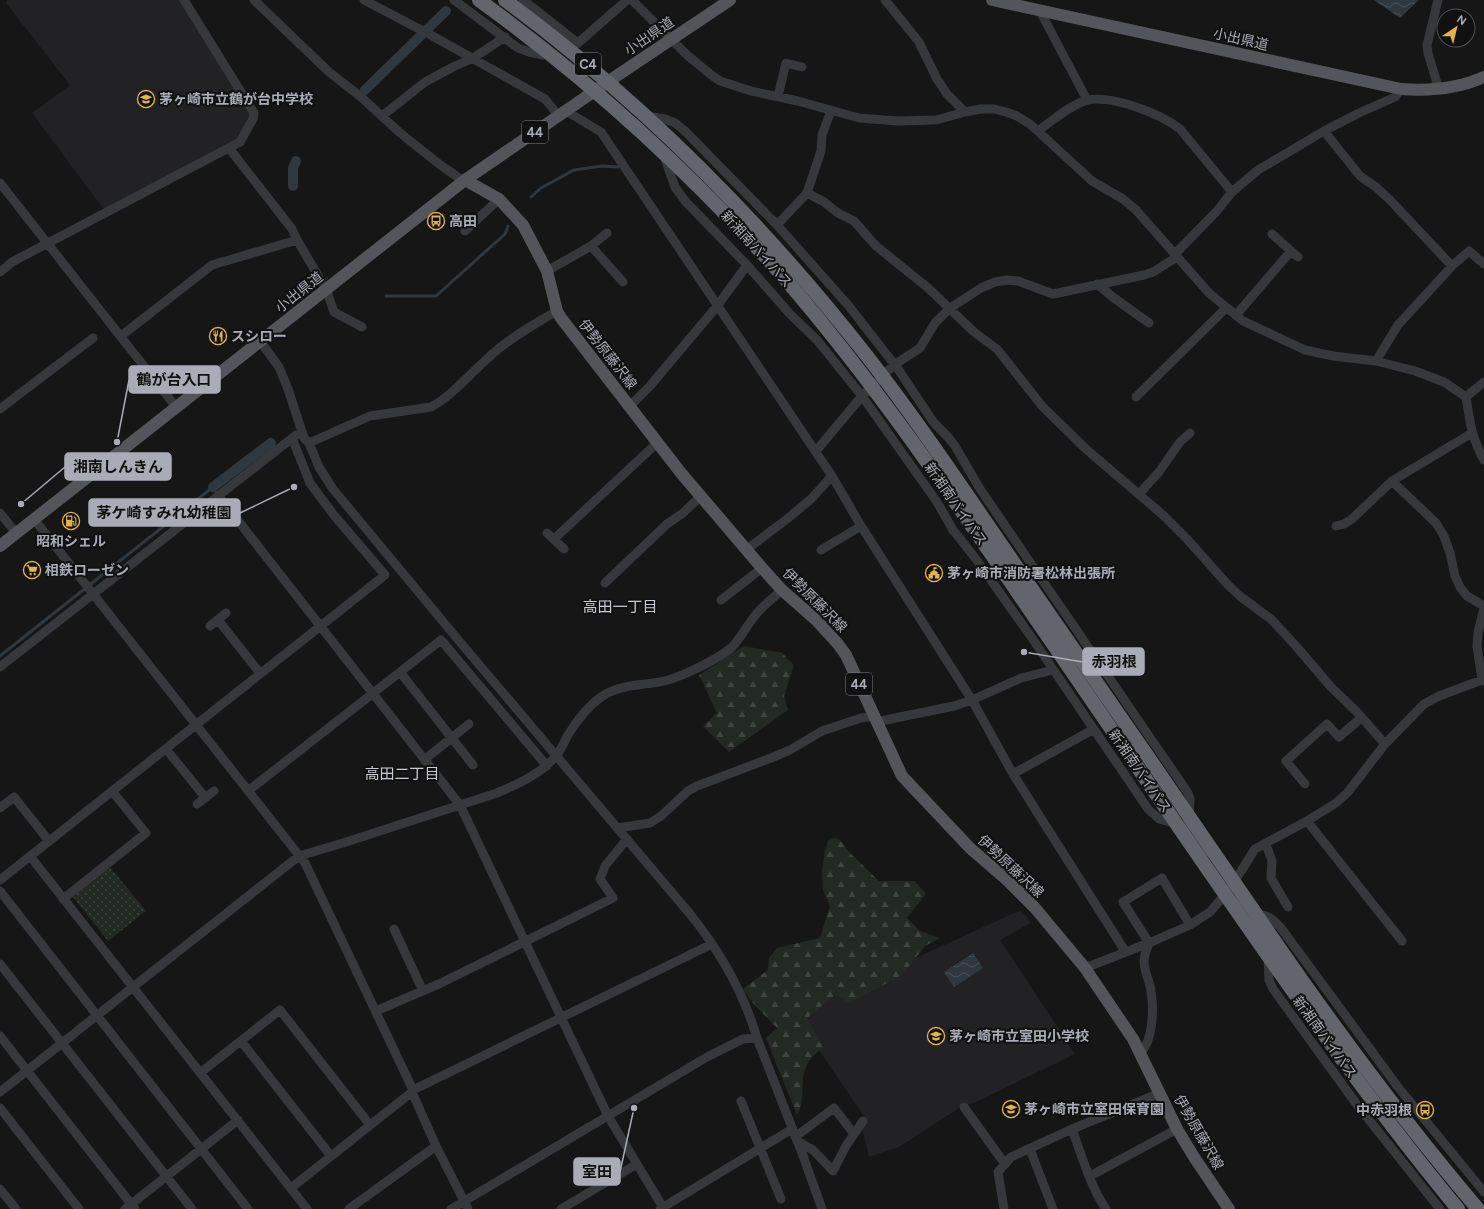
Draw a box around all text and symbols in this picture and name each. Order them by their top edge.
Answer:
north arrow [1436,8,1476,48]
text: N [1454,12,1469,28]
street label: 小出県道 [621,14,677,59]
street label: 小出県道 [1212,25,1270,54]
road number: C4 [575,53,601,75]
school or university icon: 茅ヶ崎市立鶴が台中学校 [136,89,156,109]
place label: 茅ヶ崎市立鶴が台中学校 [159,91,313,108]
road number: 44 [522,121,548,143]
street label: 新湘南バイパス [718,207,796,291]
bus stop icon: 高田 [426,211,446,231]
place label: 高田 [449,213,477,230]
street label: 小出県道 [272,268,327,316]
street label: 伊勢原藤沢線 [575,316,640,393]
restaurant icon: スシロー [208,326,228,346]
place label: スシロー [231,328,287,345]
callout: 鶴が台入口 [129,366,220,393]
text: 鶴が台入口 [136,371,212,389]
callout: 湘南しんきん [65,453,171,480]
text: 湘南しんきん [73,458,163,476]
street label: 新湘南バイパス [921,459,991,549]
callout: 茅ケ崎すみれ幼稚園 [89,499,240,526]
text: 茅ケ崎すみれ幼稚園 [96,504,232,522]
fuel station icon: 昭和シェル [61,511,81,531]
place label: 昭和シェル [36,533,106,550]
supermarket icon: 相鉄ローゼン [22,560,42,580]
place label: 相鉄ローゼン [45,562,129,579]
public building icon: 茅ヶ崎市消防署松林出張所 [924,563,944,583]
street label: 伊勢原藤沢線 [779,565,850,636]
place label: 茅ヶ崎市消防署松林出張所 [947,565,1115,582]
district label: 高田一丁目 [582,598,658,616]
callout: 赤羽根 [1083,648,1144,675]
text: 赤羽根 [1091,653,1137,671]
road number: 44 [846,673,872,695]
street label: 新湘南バイパス [1105,726,1175,816]
district label: 高田二丁目 [364,765,440,783]
street label: 伊勢原藤沢線 [974,832,1047,901]
street label: 新湘南バイパス [1289,993,1360,1082]
school or university icon: 茅ヶ崎市立室田小学校 [926,1026,946,1046]
place label: 茅ヶ崎市立室田小学校 [949,1028,1089,1045]
street label: 伊勢原藤沢線 [1170,1092,1227,1173]
school or university icon: 茅ヶ崎市立室田保育園 [1001,1099,1021,1119]
bus stop icon: 中赤羽根 [1415,1100,1435,1120]
place label: 茅ヶ崎市立室田保育園 [1024,1101,1164,1118]
place label: 中赤羽根 [1356,1102,1412,1119]
callout: 室田 [574,1158,620,1185]
text: 室田 [582,1163,612,1181]

